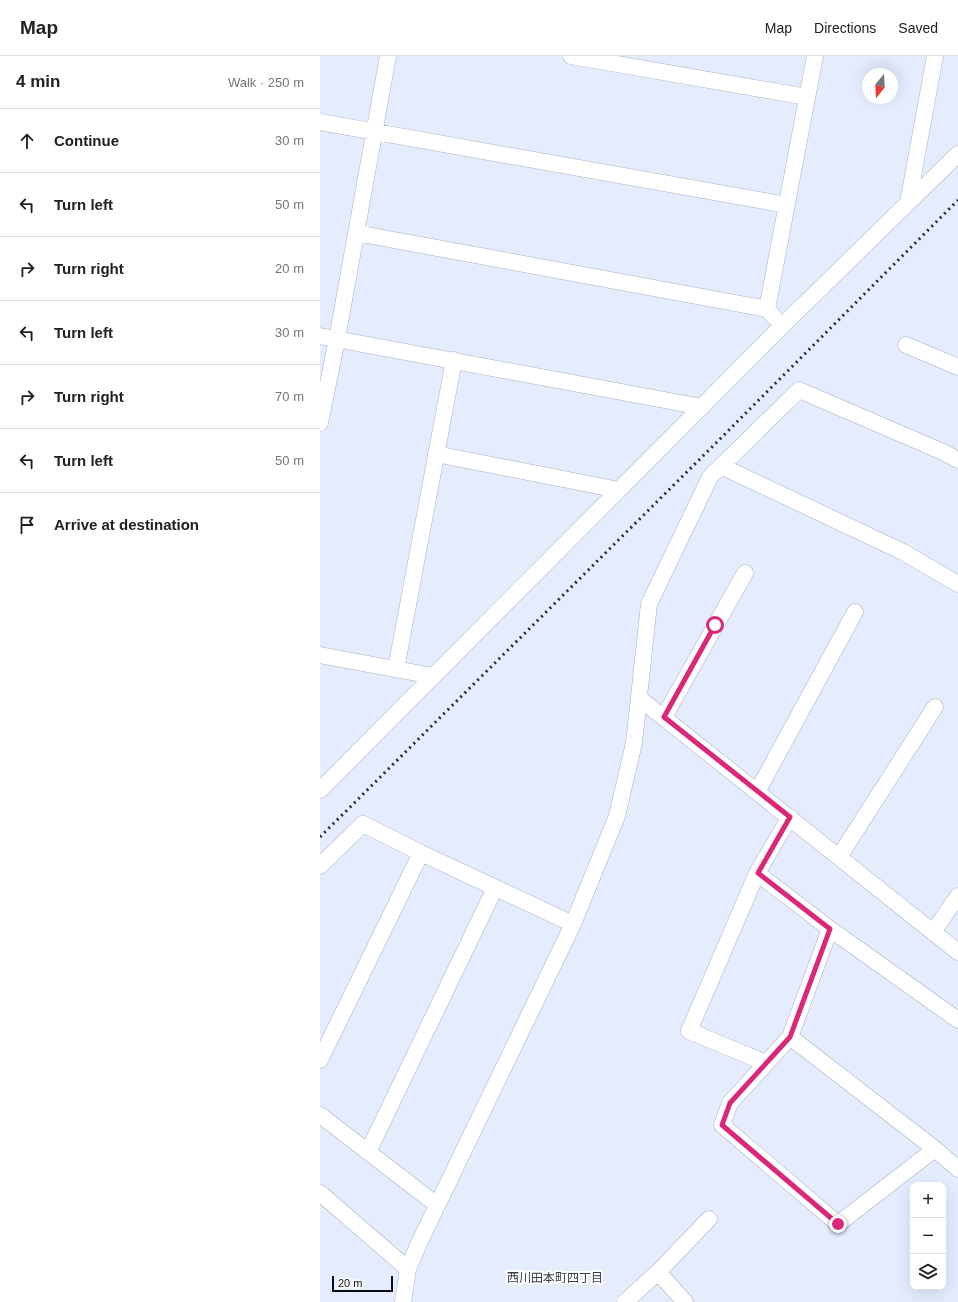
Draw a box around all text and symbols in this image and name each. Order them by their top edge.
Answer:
text: Map [20,17,58,38]
text: Map [765,20,792,36]
text: Directions [814,20,876,36]
text: Saved [898,20,938,36]
north arrow [862,68,898,104]
text: 4 min [16,72,60,91]
text: Walk · 250 m [228,75,304,90]
icon: ahead [16,130,38,152]
text: Continue [54,132,119,149]
text: 30 m [275,133,304,148]
icon: left [16,194,38,216]
text: Turn left [54,196,113,213]
text: 50 m [275,197,304,212]
icon: right [16,258,38,280]
text: Turn right [54,260,124,277]
text: 20 m [275,261,304,276]
icon: left [16,322,38,344]
text: Turn left [54,324,113,341]
text: 30 m [275,325,304,340]
icon: right [16,386,38,408]
text: Turn right [54,388,124,405]
text: 70 m [275,389,304,404]
icon: left [16,450,38,472]
text: Turn left [54,452,113,469]
text: 50 m [275,453,304,468]
icon: arrive [16,514,38,536]
text: Arrive at destination [54,516,199,533]
route start [706,616,724,634]
map controls [910,1182,946,1290]
button: + [910,1182,946,1218]
route end [829,1215,847,1233]
button: − [910,1218,946,1254]
button: layers [910,1254,946,1290]
district label: 西川田本町四丁目 [507,1271,603,1285]
scale bar [332,1274,393,1293]
text: 20 m [338,1277,362,1289]

